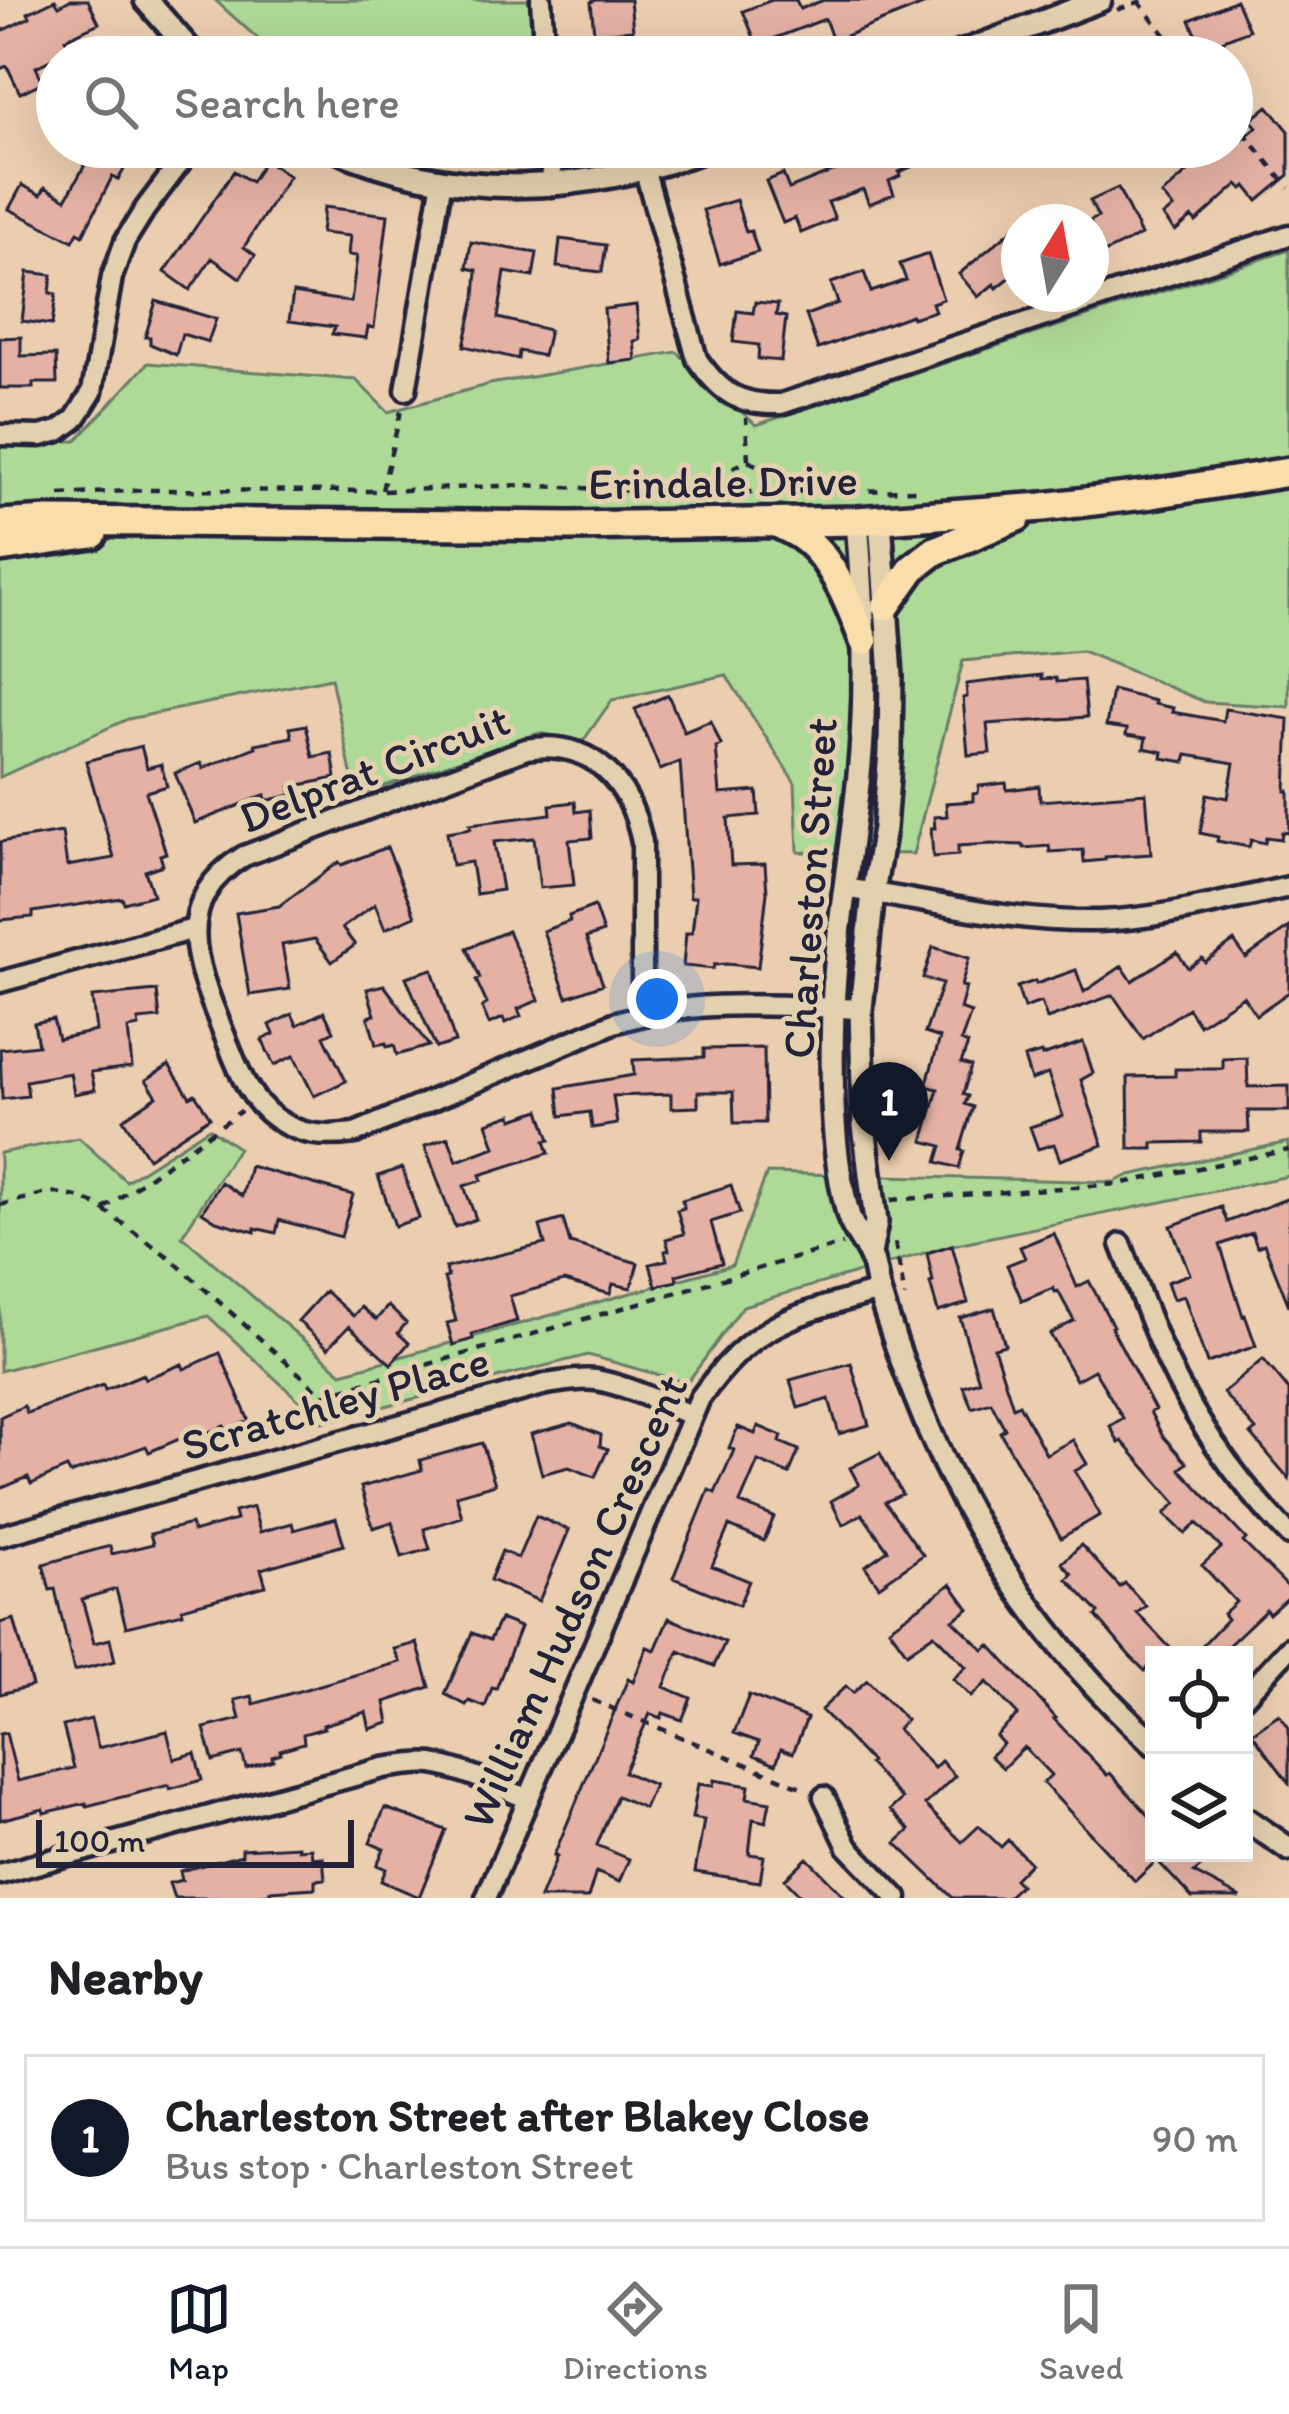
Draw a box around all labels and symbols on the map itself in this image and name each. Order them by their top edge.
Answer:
north arrow [1001,204,1109,312]
street label: Erindale Drive [588,452,858,510]
street label: Delprat Circuit [231,692,517,844]
street label: Charleston Street [770,716,848,1060]
your location [627,969,687,1029]
pin: 1 [850,1062,928,1161]
street label: Scratchley Place [175,1332,495,1472]
street label: William Hudson Crescent [450,1366,698,1836]
scale bar [36,1814,354,1867]

